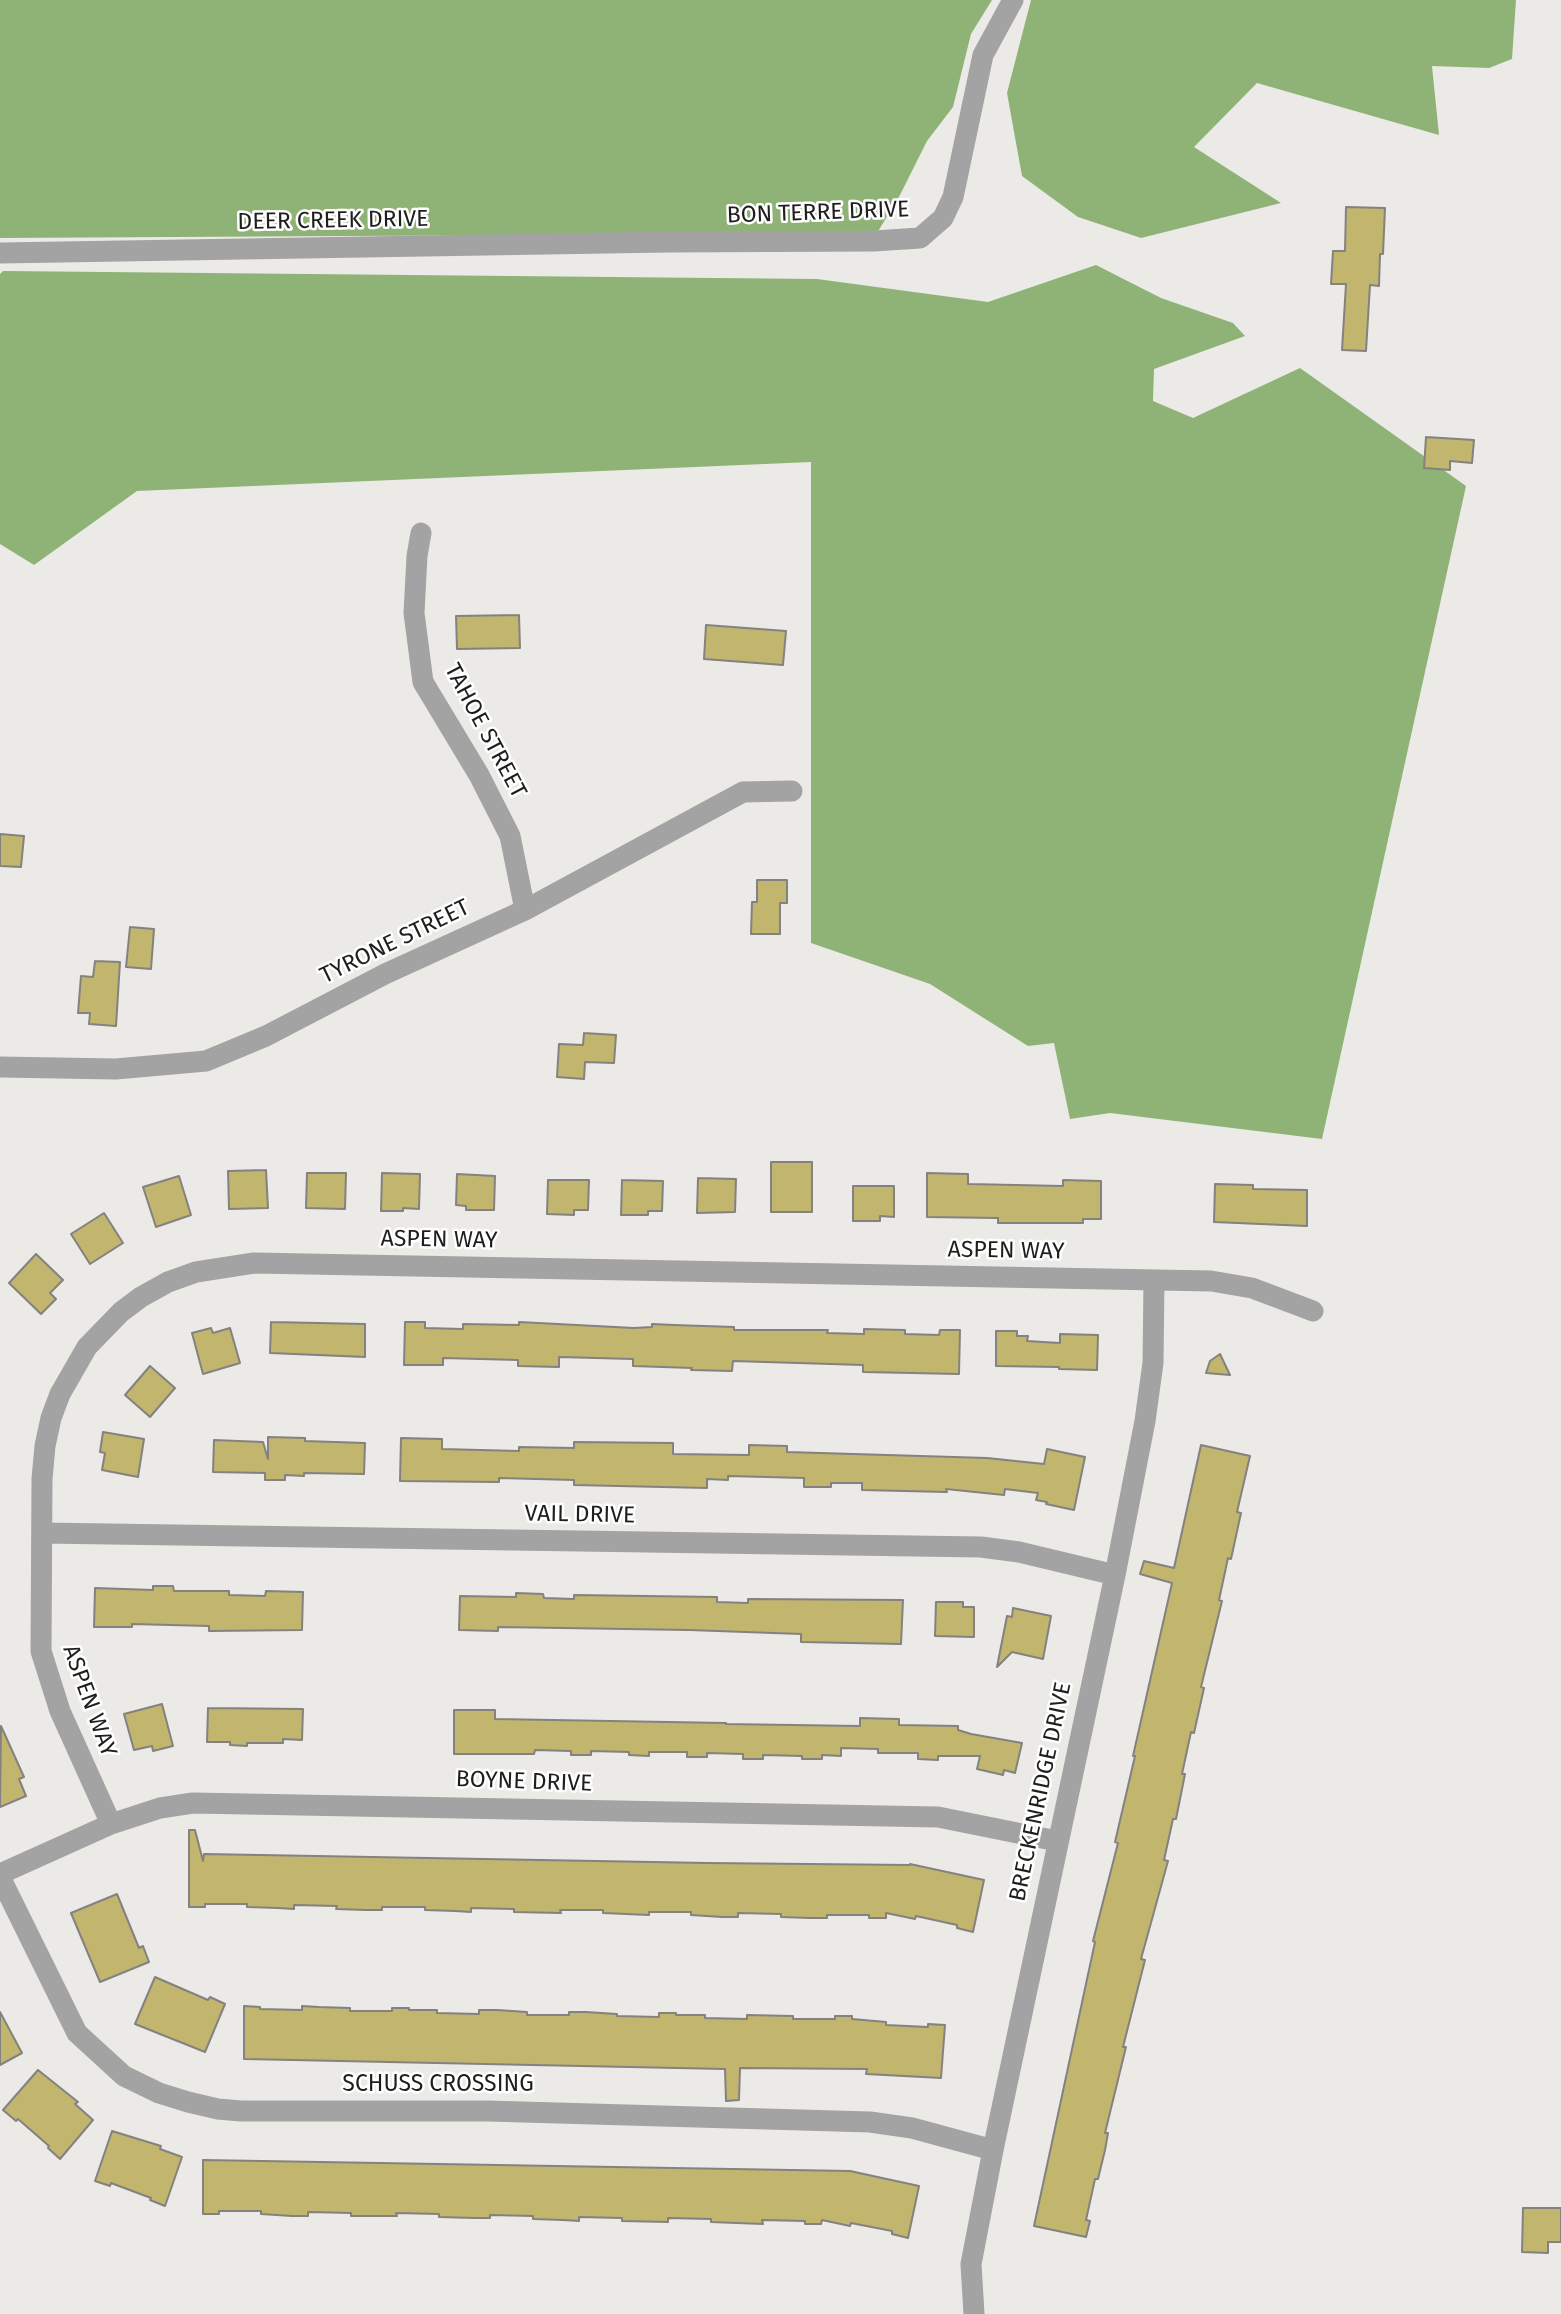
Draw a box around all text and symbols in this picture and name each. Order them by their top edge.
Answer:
street label: BON TERRE DRIVE [726,196,910,230]
street label: DEER CREEK DRIVE [237,206,429,236]
street label: TAHOE STREET [438,659,532,803]
street label: TYRONE STREET [316,894,474,990]
street label: ASPEN WAY [380,1225,498,1255]
street label: ASPEN WAY [947,1236,1065,1266]
street label: VAIL DRIVE [524,1500,636,1530]
street label: ASPEN WAY [56,1641,122,1761]
street label: BRECKENRIDGE DRIVE [1004,1680,1078,1904]
street label: BOYNE DRIVE [455,1766,593,1798]
street label: SCHUSS CROSSING [342,2071,534,2099]

